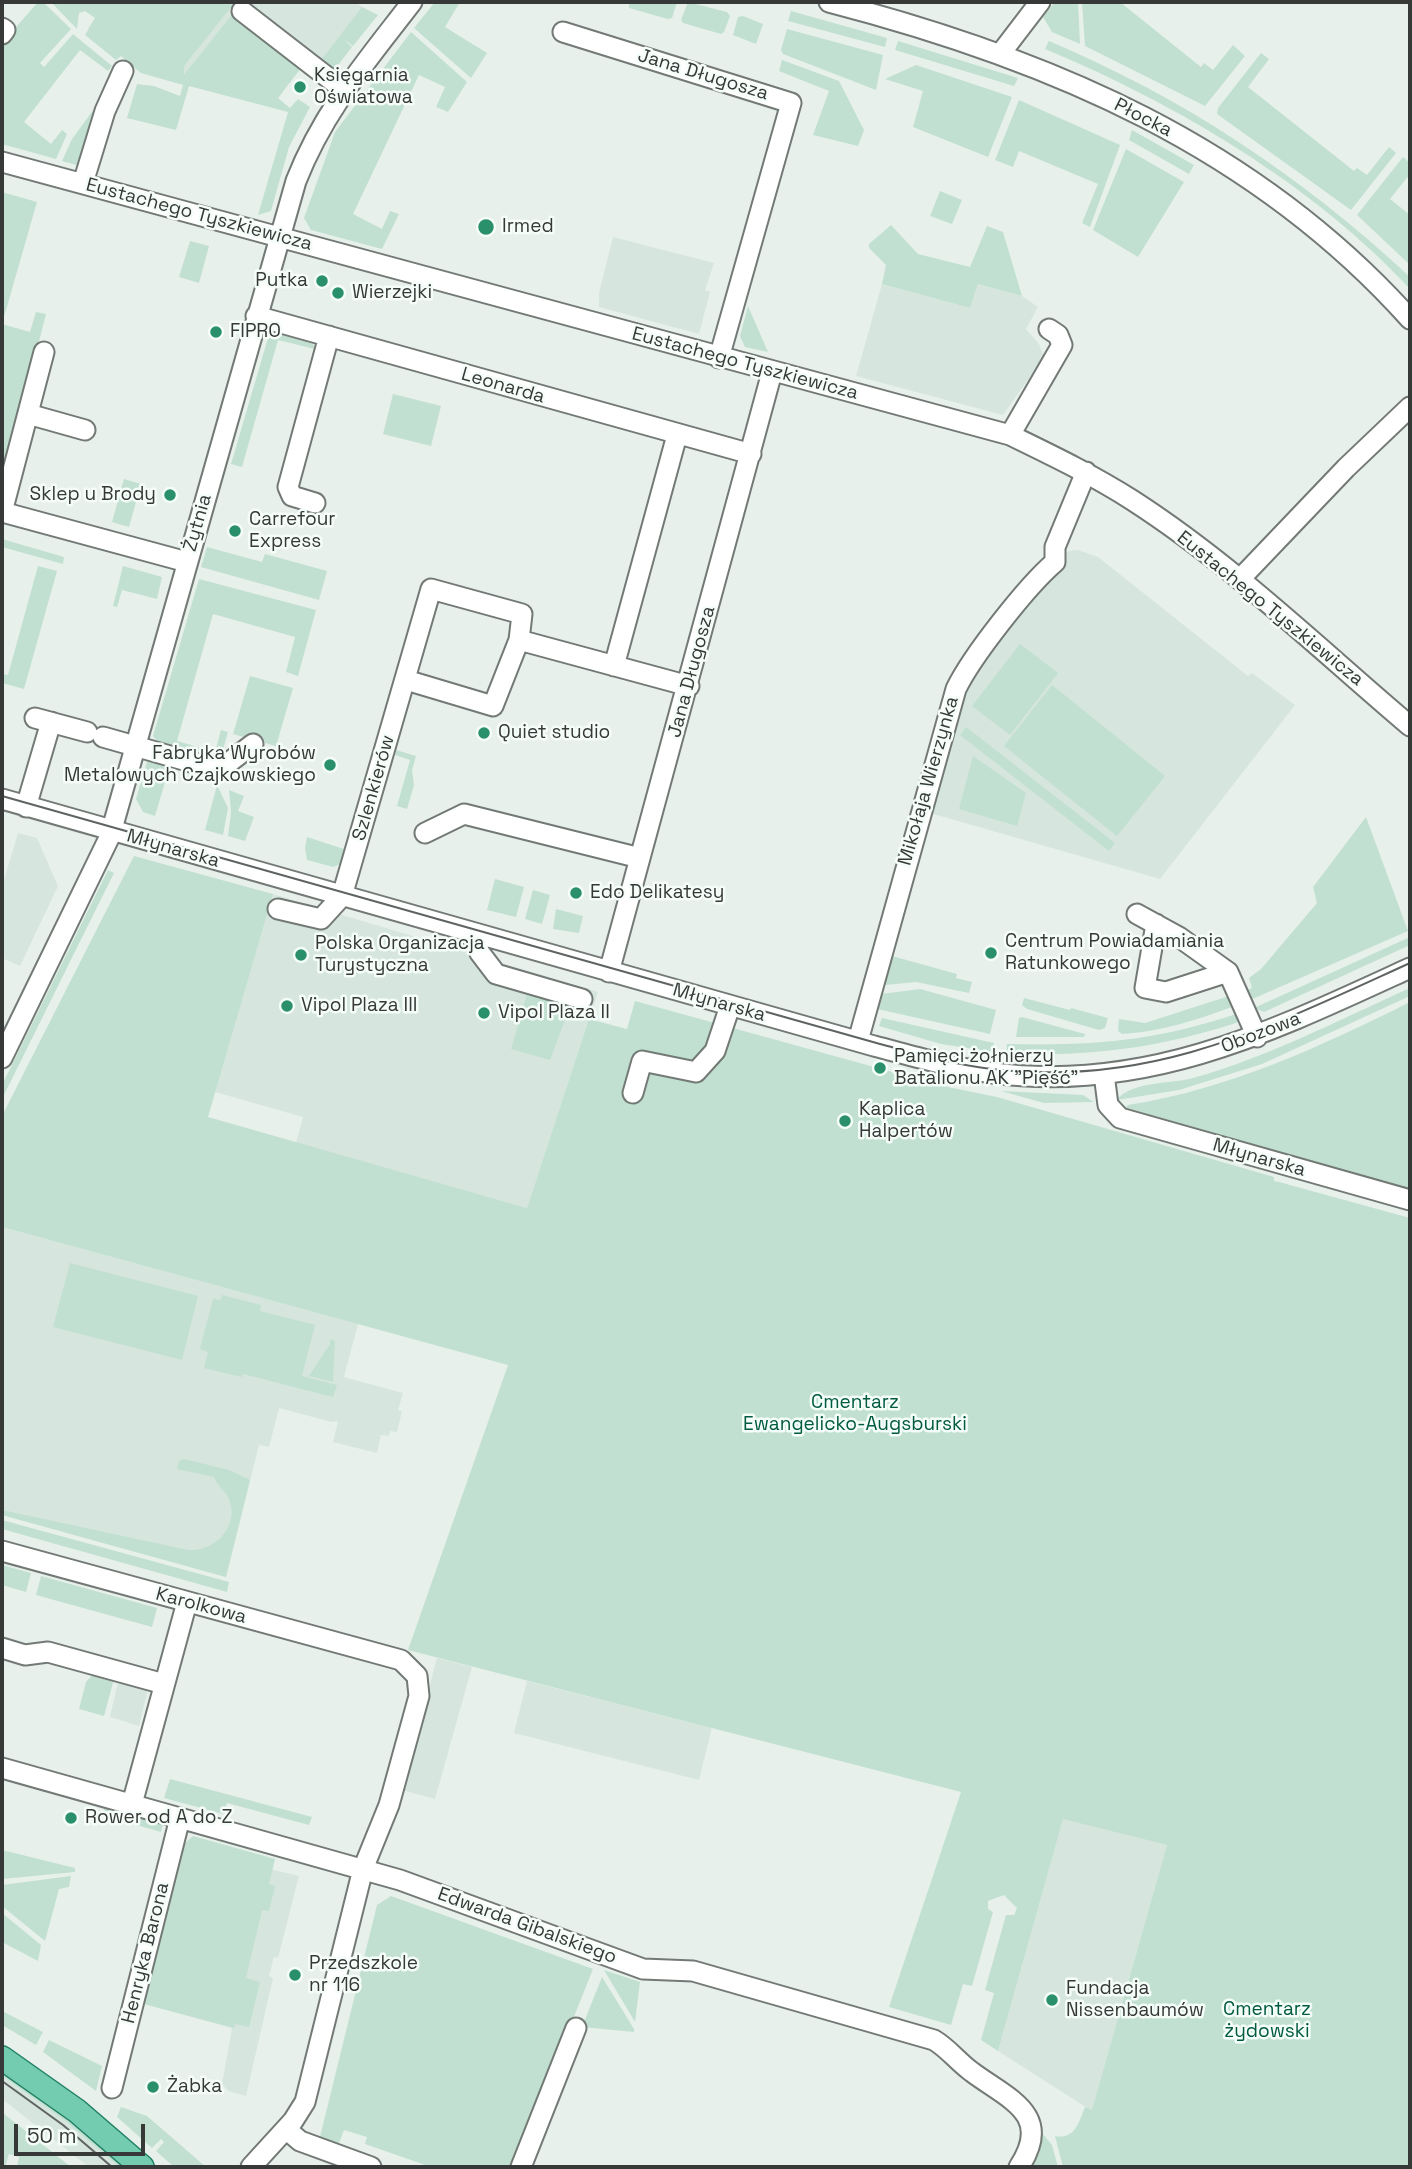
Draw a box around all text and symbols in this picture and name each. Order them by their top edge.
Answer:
street label: Jana Długosza [635,44,771,106]
place label: Księgarnia Oświatowa [314,65,413,109]
marker: Księgarnia Oświatowa [292,79,308,95]
street label: Płocka [1110,94,1176,142]
street label: Eustachego Tyszkiewicza [83,174,315,256]
place label: Irmed [502,216,554,238]
marker: Irmed [476,217,496,237]
place label: Putka [255,270,308,292]
marker: Putka [314,273,330,289]
place label: Wierzejki [352,282,432,304]
marker: Wierzejki [330,285,346,301]
place label: FIPRO [230,321,281,343]
street label: Eustachego Tyszkiewicza [629,323,861,405]
marker: FIPRO [208,324,224,340]
street label: Leonarda [459,363,547,409]
place label: Sklep u Brody [30,484,156,506]
marker: Sklep u Brody [162,487,178,503]
street label: Żytnia [179,492,217,554]
place label: Carrefour Express [249,509,335,553]
marker: Carrefour Express [227,523,243,539]
street label: Eustachego Tyszkiewicza [1172,527,1368,691]
street label: Jana Długosza [663,604,721,740]
street label: Mikołaja Wierzynka [894,694,964,868]
place label: Quiet studio [498,722,610,744]
marker: Quiet studio [476,725,492,741]
street label: Szlenkierów [348,733,400,843]
place label: Fabryka Wyrobów Metalowych Czajkowskiego [64,743,316,787]
marker: Fabryka Wyrobów Metalowych Czajkowskiego [322,757,338,773]
street label: Młynarska [124,825,222,873]
place label: Edo Delikatesy [590,882,724,904]
marker: Edo Delikatesy [568,885,584,901]
place label: Centrum Powiadamiania Ratunkowego [1005,931,1224,975]
place label: Polska Organizacja Turystyczna [315,933,485,977]
marker: Centrum Powiadamiania Ratunkowego [983,945,999,961]
marker: Polska Organizacja Turystyczna [293,947,309,963]
street label: Młynarska [670,979,768,1027]
place label: Vipol Plaza III [301,995,417,1017]
marker: Vipol Plaza III [279,998,295,1014]
place label: Vipol Plaza II [498,1002,610,1024]
marker: Vipol Plaza II [476,1005,492,1021]
street label: Obozowa [1218,1007,1304,1059]
place label: Pamięci żołnierzy Batalionu AK "Pięść" [894,1046,1078,1090]
marker: Pamięci żołnierzy Batalionu AK "Pięść" [872,1060,888,1076]
place label: Kaplica Halpertów [859,1099,953,1143]
marker: Kaplica Halpertów [837,1113,853,1129]
street label: Młynarska [1210,1134,1308,1182]
park label: Cmentarz Ewangelicko-Augsburski [743,1392,967,1436]
street label: Karolkowa [153,1583,249,1629]
place label: Rower od A do Z [85,1807,232,1829]
marker: Rower od A do Z [63,1810,79,1826]
street label: Henryka Barona [117,1880,175,2026]
street label: Edwarda Gibalskiego [434,1883,620,1969]
place label: Przedszkole nr 116 [309,1953,418,1997]
marker: Przedszkole nr 116 [287,1967,303,1983]
place label: Fundacja Nissenbaumów [1066,1978,1204,2022]
marker: Fundacja Nissenbaumów [1044,1992,1060,2008]
park label: Cmentarz żydowski [1223,1999,1311,2043]
place label: Żabka [167,2076,222,2098]
marker: Żabka [145,2079,161,2095]
scale bar [18,2110,149,2154]
text: 50 m [27,2122,77,2149]

